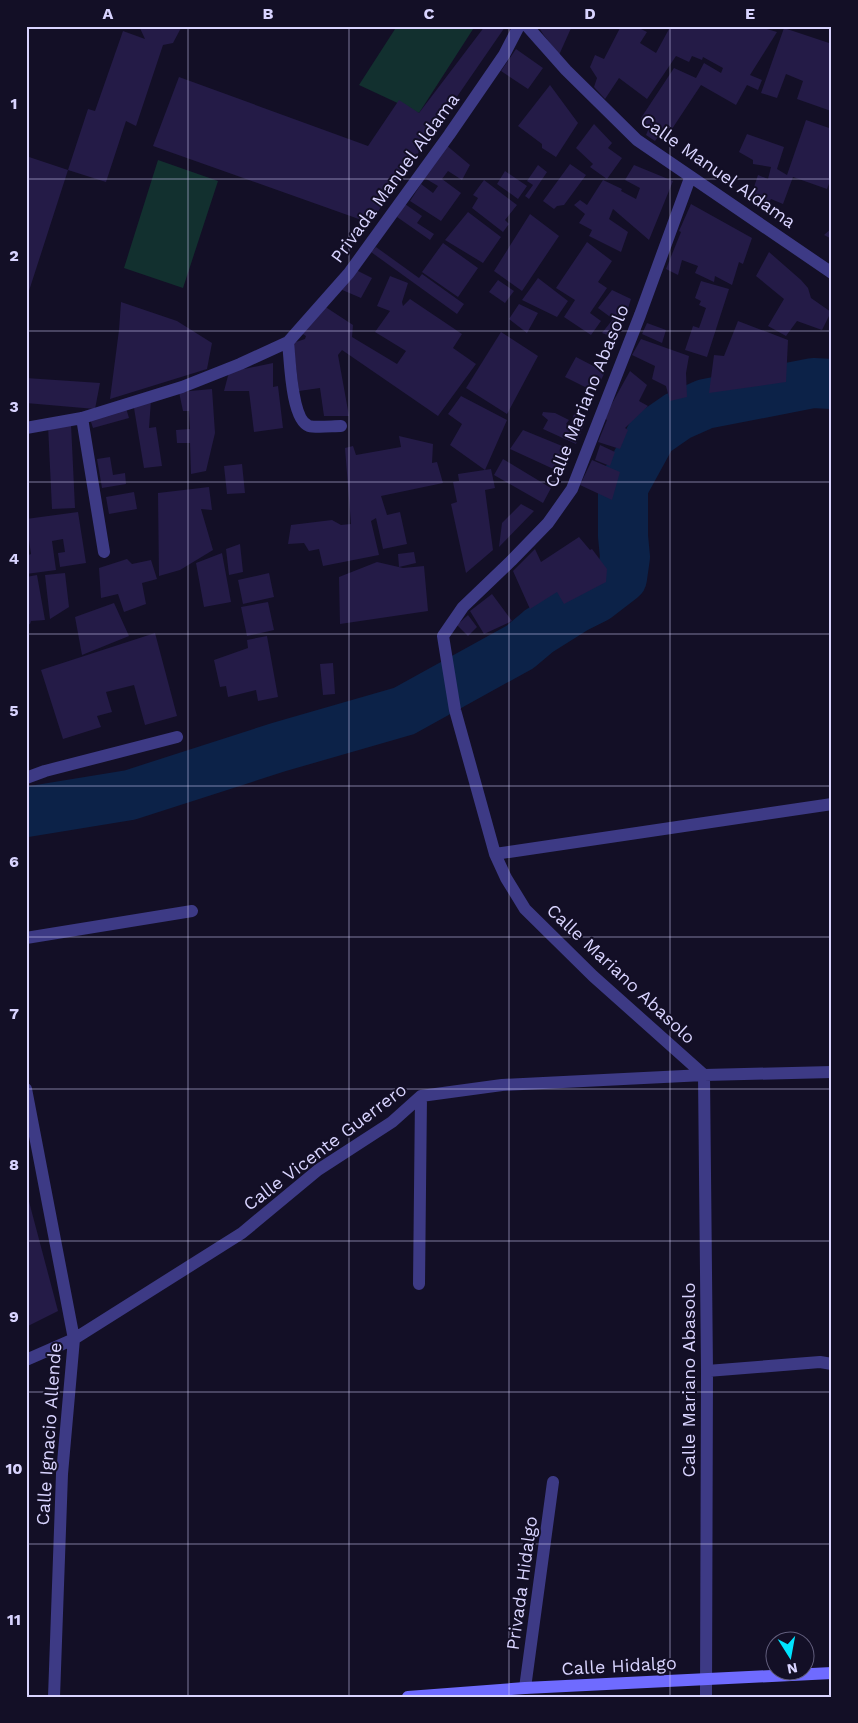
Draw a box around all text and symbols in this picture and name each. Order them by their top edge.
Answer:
text: A [103,4,114,23]
text: B [263,4,274,23]
text: C [424,4,435,23]
text: D [584,4,596,23]
text: E [745,4,755,23]
street label: Privada Manuel Aldama [326,89,463,266]
text: 1 [11,94,17,113]
street label: Calle Manuel Aldama [637,109,800,232]
text: 2 [9,246,19,265]
street label: Calle Mariano Abasolo [540,301,633,490]
text: 3 [9,397,19,416]
text: 4 [9,549,19,568]
text: 5 [9,701,19,720]
text: 6 [9,852,19,871]
street label: Calle Mariano Abasolo [543,899,700,1048]
text: 7 [9,1004,19,1023]
street label: Calle Vicente Guerrero [239,1078,410,1215]
text: 8 [9,1155,19,1174]
street label: Calle Mariano Abasolo [678,1282,699,1478]
text: 9 [9,1307,19,1326]
street label: Calle Ignacio Allende [32,1342,65,1526]
text: 10 [5,1459,23,1478]
street label: Privada Hidalgo [502,1515,541,1651]
text: 11 [7,1610,21,1629]
north arrow [766,1630,816,1680]
street label: Calle Hidalgo [561,1652,677,1679]
text: N [786,1660,799,1678]

